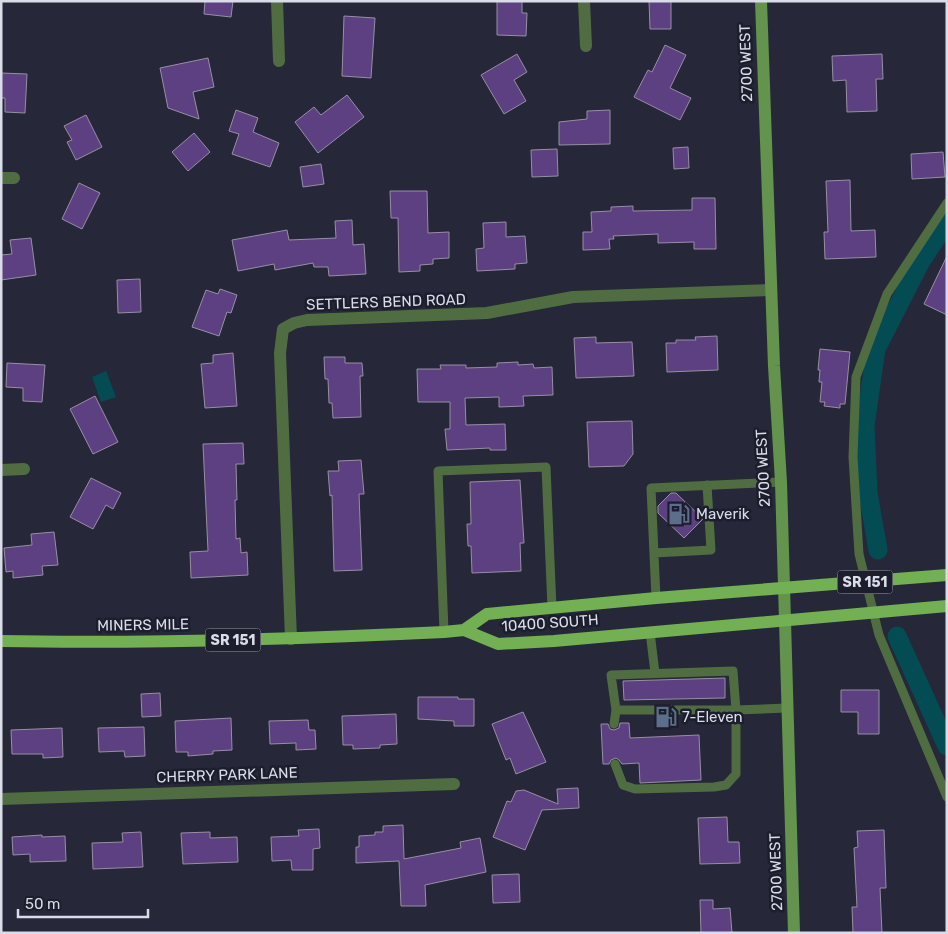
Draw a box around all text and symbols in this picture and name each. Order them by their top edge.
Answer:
street label: 2700 WEST [736,23,756,102]
street label: SETTLERS BEND ROAD [306,290,466,314]
street label: 2700 WEST [752,428,774,507]
fuel station icon: Maverik [666,501,692,527]
place label: Maverik [696,505,750,523]
road number: SR 151 [838,570,892,594]
street label: 10400 SOUTH [501,611,599,635]
street label: MINERS MILE [97,615,189,635]
road number: SR 151 [206,628,260,652]
fuel station icon: 7-Eleven [653,704,679,730]
place label: 7-Eleven [682,708,743,726]
street label: CHERRY PARK LANE [156,764,298,786]
street label: 2700 WEST [766,832,786,911]
scale bar [18,886,148,918]
text: 50 m [25,895,60,913]

